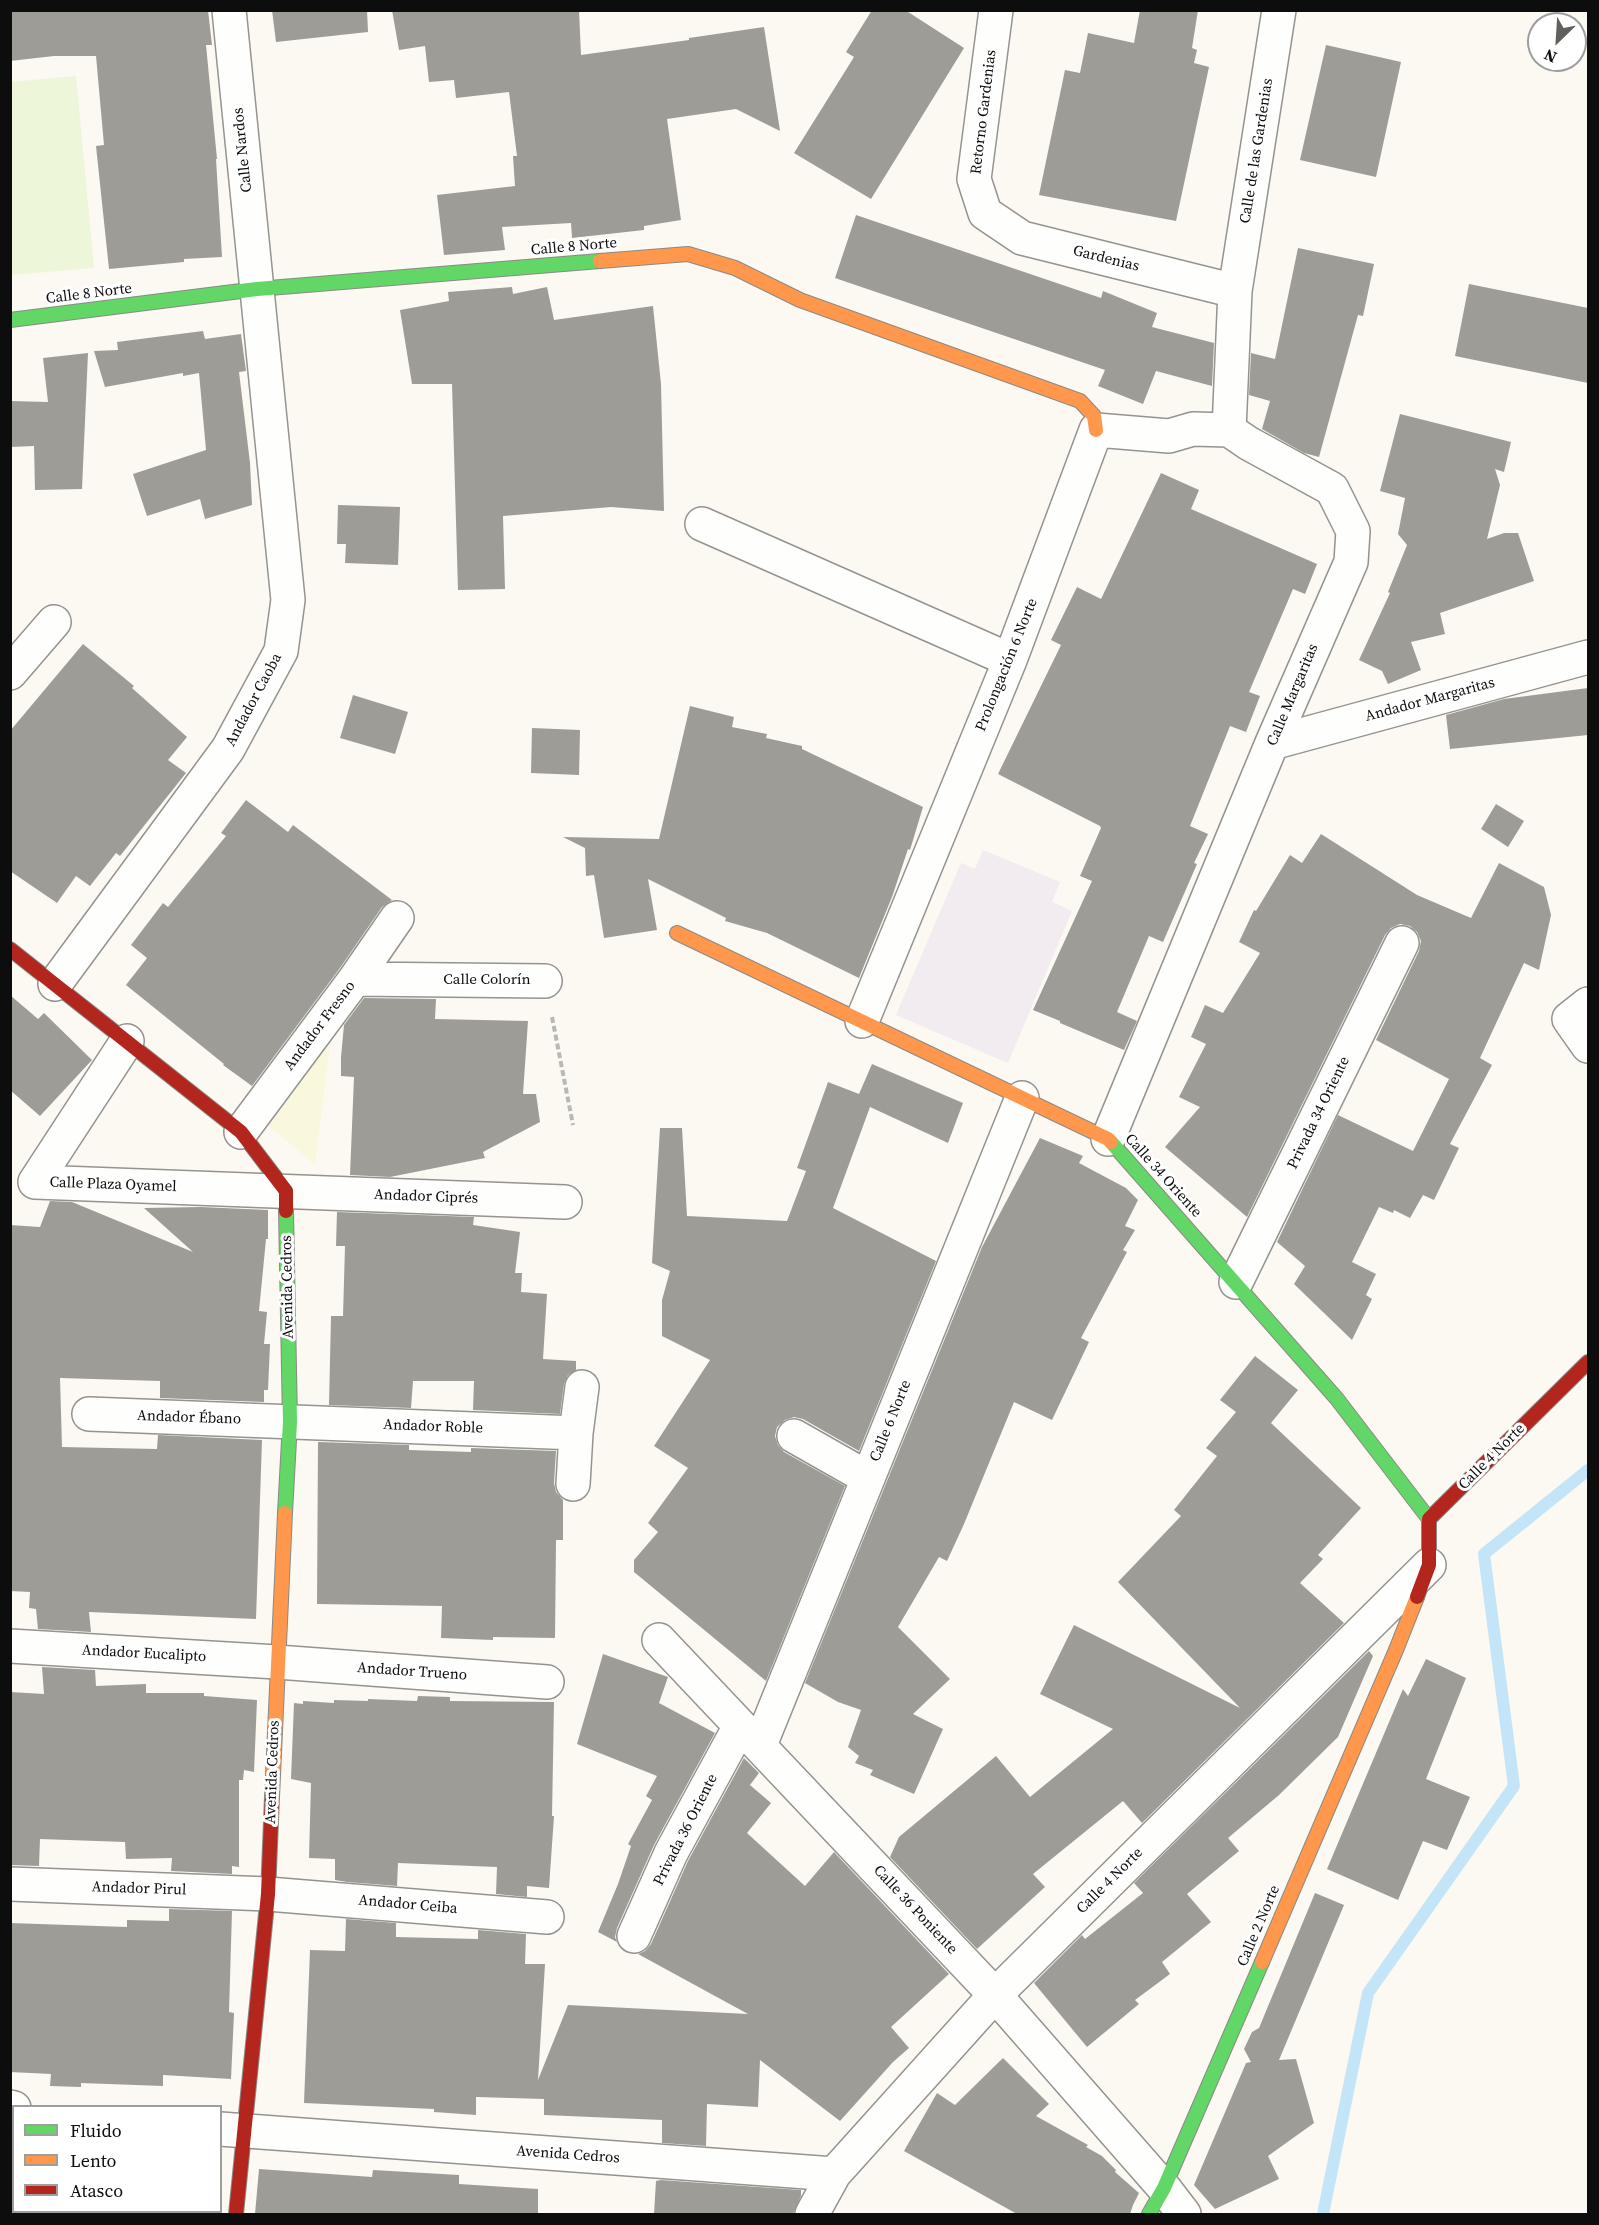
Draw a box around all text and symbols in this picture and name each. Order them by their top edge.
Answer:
north arrow [1527,12,1587,72]
text: N [1540,44,1560,69]
street label: Retorno Gardenias [967,49,1001,175]
street label: Calle de las Gardenias [1237,77,1277,225]
street label: Calle Nardos [230,107,256,193]
street label: Calle 8 Norte [530,234,618,260]
street label: Gardenias [1071,242,1141,276]
street label: Calle 8 Norte [45,280,133,308]
street label: Prolongación 6 Norte [972,596,1042,734]
street label: Calle Margaritas [1263,641,1323,749]
street label: Andador Caoba [222,650,286,750]
street label: Andador Margaritas [1363,674,1497,726]
street label: Calle Colorín [443,971,531,989]
street label: Andador Fresno [280,978,360,1074]
street label: Privada 34 Oriente [1284,1054,1354,1172]
street label: Calle 34 Oriente [1121,1130,1205,1222]
street label: Calle Plaza Oyamel [49,1174,177,1196]
street label: Andador Ciprés [373,1186,479,1208]
street label: Avenida Cedros [278,1235,298,1339]
street label: Calle 6 Norte [866,1378,916,1464]
street label: Andador Ébano [137,1407,241,1429]
street label: Andador Roble [383,1416,483,1438]
street label: Calle 4 Norte [1455,1420,1529,1494]
street label: Andador Eucalipto [81,1642,207,1666]
street label: Andador Trueno [356,1659,468,1685]
street label: Avenida Cedros [262,1720,284,1824]
street label: Privada 36 Oriente [650,1771,722,1889]
street label: Calle 4 Norte [1073,1844,1147,1918]
street label: Calle 36 Poniente [869,1862,961,1958]
street label: Andador Pirul [91,1878,187,1900]
street label: Calle 2 Norte [1234,1883,1284,1969]
street label: Andador Ceiba [358,1892,458,1918]
legend [12,2105,222,2213]
text: Fluido [70,2118,122,2143]
street label: Avenida Cedros [516,2142,620,2168]
text: Lento [70,2148,116,2173]
text: Atasco [70,2178,123,2203]

